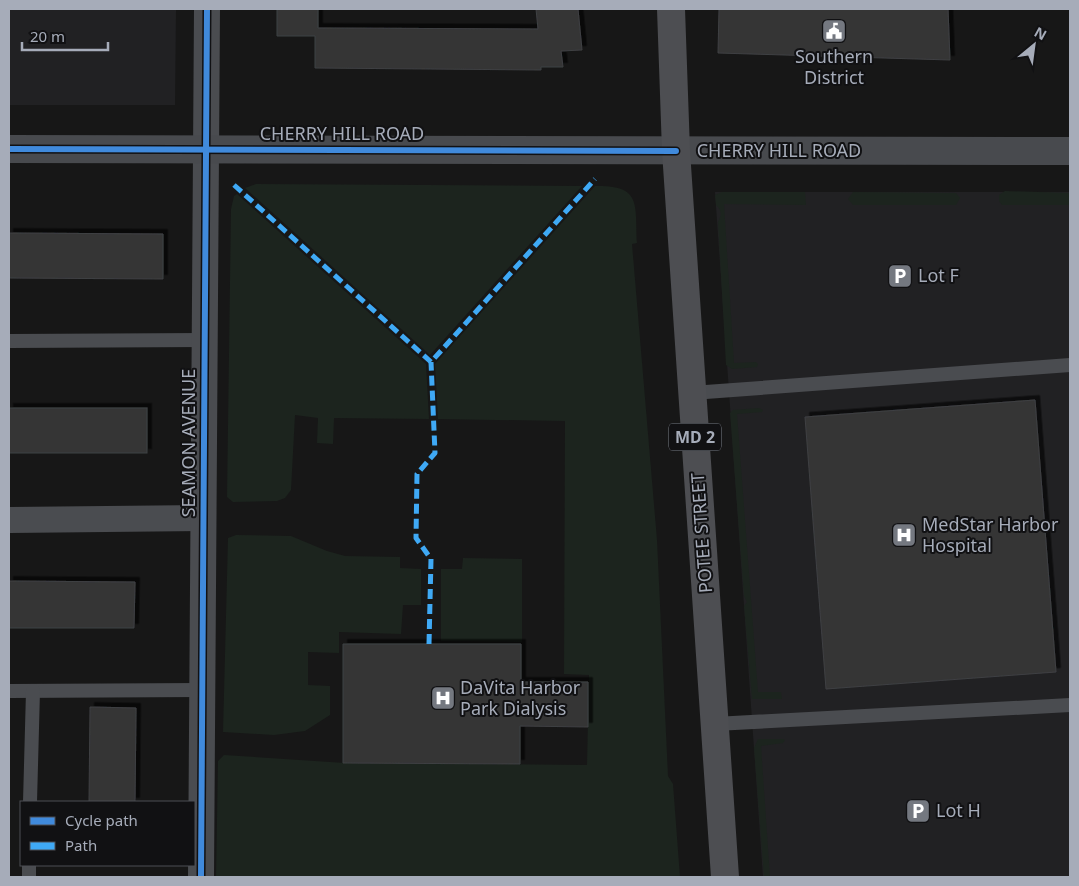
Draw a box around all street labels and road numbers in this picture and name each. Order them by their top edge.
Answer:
street label: CHERRY HILL ROAD [260,121,424,145]
street label: CHERRY HILL ROAD [697,138,861,162]
street label: SEAMON AVENUE [176,369,200,517]
road number: MD 2 [669,424,721,451]
street label: POTEE STREET [685,472,717,594]

